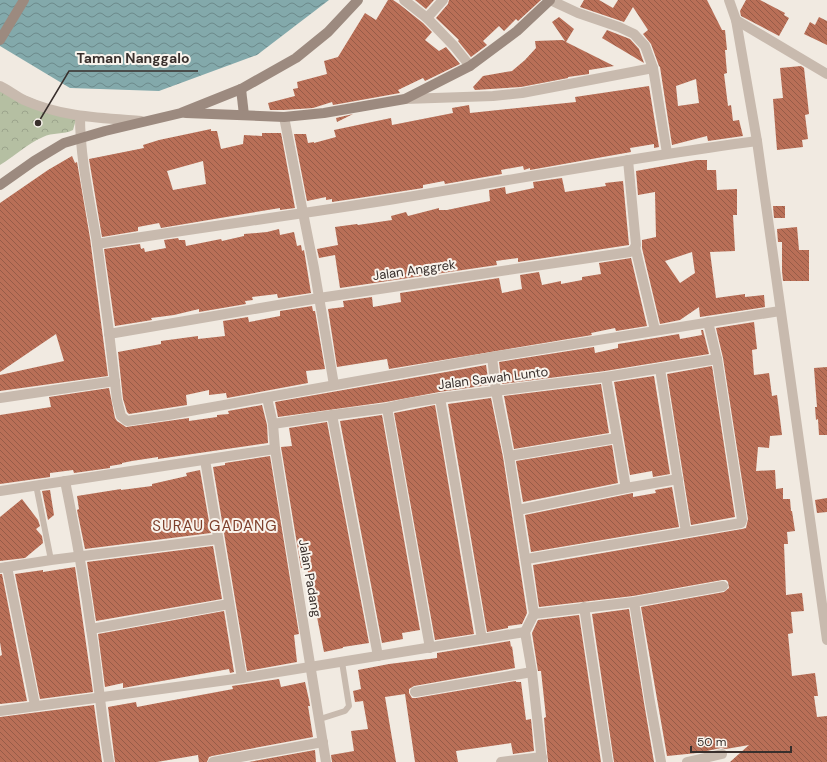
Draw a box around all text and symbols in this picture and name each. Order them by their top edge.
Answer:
callout: Taman Nanggalo [69,45,198,71]
text: Taman Nanggalo [77,49,189,67]
street label: Jalan Anggrek [371,256,457,284]
street label: Jalan Sawah Lunto [437,363,549,393]
district label: SURAU GADANG [152,516,278,536]
street label: Jalan Padang [295,538,325,618]
scale bar [691,728,791,754]
text: 50 m [697,734,726,750]

